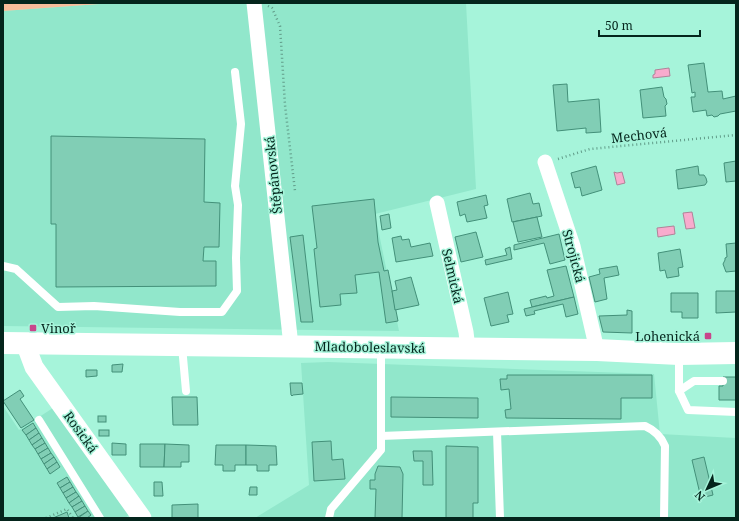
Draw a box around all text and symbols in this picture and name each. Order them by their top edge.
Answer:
scale bar [599,12,700,38]
text: 50 m [605,17,633,34]
street label: Mechová [610,123,668,147]
street label: Štěpánovská [260,135,286,215]
street label: Strojická [558,227,590,285]
street label: Selmická [438,247,468,305]
place label: Vinoř [41,319,76,337]
marker: Vinoř [28,323,38,333]
place label: Lohenická [635,327,700,345]
marker: Lohenická [703,331,713,341]
street label: Mladoboleslavská [314,337,426,357]
street label: Rosická [60,408,102,456]
north arrow [687,469,727,509]
text: N [691,488,708,505]

